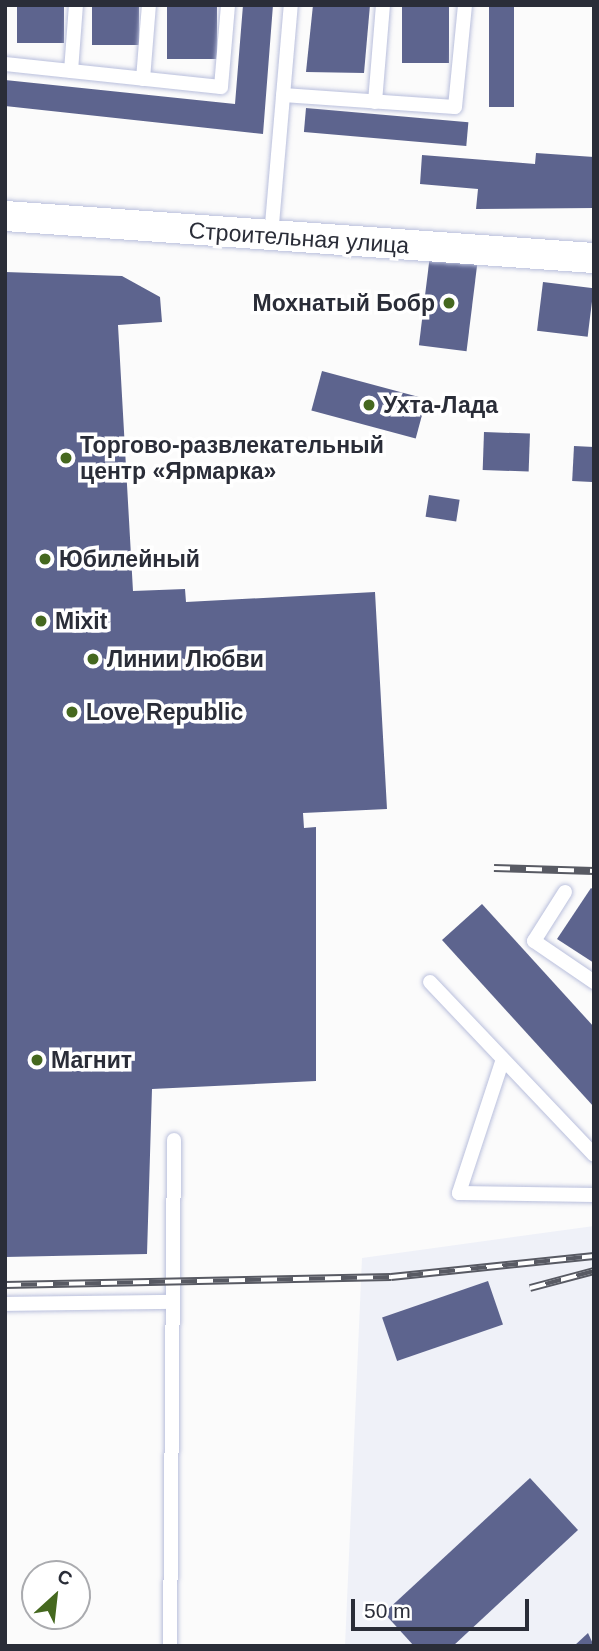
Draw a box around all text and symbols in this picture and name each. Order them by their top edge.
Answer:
street label: Строительная улица [188,217,410,259]
place label: Мохнатый Бобр [253,289,435,317]
marker: Мохнатый Бобр [441,295,457,311]
place label: Ухта-Лада [383,391,498,419]
marker: Ухта-Лада [361,397,377,413]
place label: Торгово-развлекательный центр «Ярмарка» [80,431,384,485]
marker: Торгово-развлекательный центр «Ярмарка» [58,450,74,466]
place label: Юбилейный [59,545,200,573]
marker: Юбилейный [37,551,53,567]
place label: Mixit [55,607,107,635]
marker: Mixit [33,613,49,629]
place label: Линии Любви [107,645,264,673]
marker: Линии Любви [85,651,101,667]
place label: Love Republic [86,698,243,726]
marker: Love Republic [64,704,80,720]
place label: Магнит [51,1046,132,1074]
marker: Магнит [29,1052,45,1068]
north arrow [21,1560,91,1630]
text: С [54,1565,76,1590]
scale bar [354,1584,532,1628]
text: 50 m [364,1599,411,1622]

